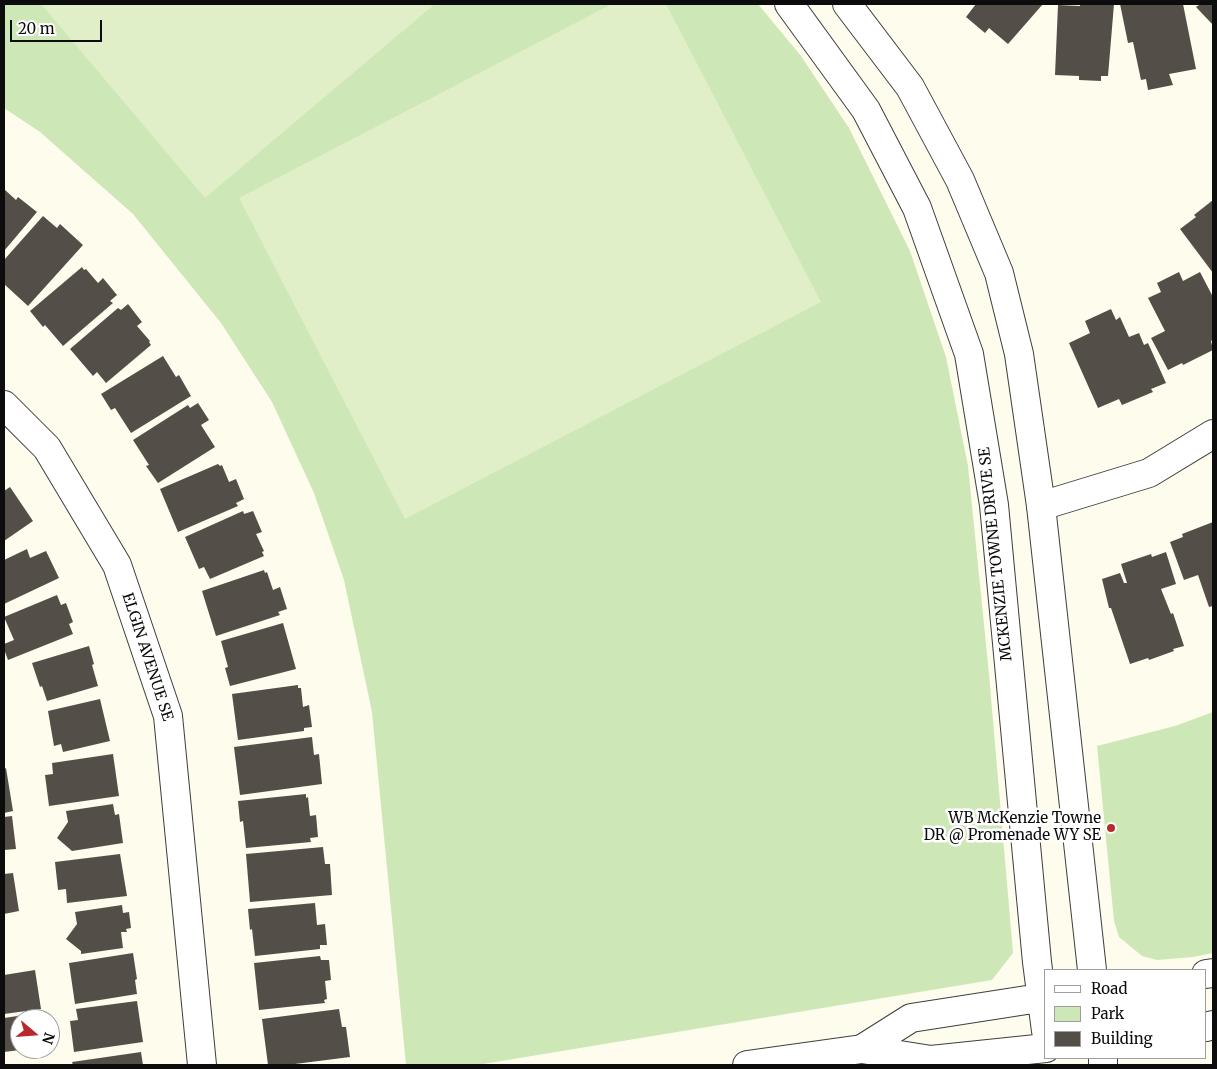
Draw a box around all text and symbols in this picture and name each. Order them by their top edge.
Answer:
scale bar [12,10,105,42]
text: 20 m [18,19,55,38]
street label: MCKENZIE TOWNE DRIVE SE [976,446,1016,662]
street label: ELGIN AVENUE SE [118,591,176,723]
place label: WB McKenzie Towne DR @ Promenade WY SE [924,810,1101,845]
marker: WB McKenzie Towne DR @ Promenade WY SE [1105,822,1117,834]
legend [1044,969,1207,1059]
text: Road [1091,979,1127,998]
text: Park [1091,1004,1124,1023]
north arrow [10,1009,60,1059]
text: Building [1091,1029,1153,1048]
text: N [38,1030,59,1046]

